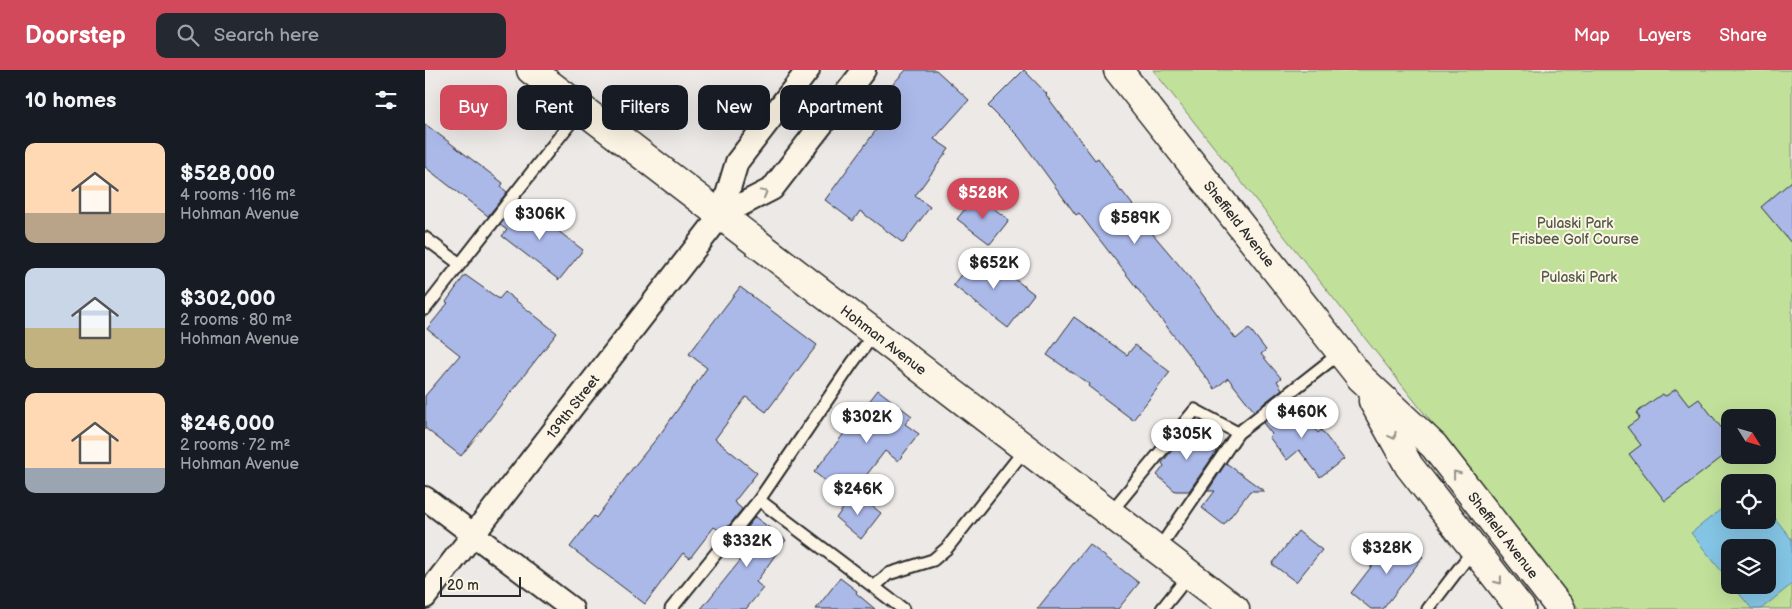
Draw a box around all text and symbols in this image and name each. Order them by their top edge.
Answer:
search box [156,13,506,58]
text: Doorstep [25,21,126,50]
icon: search [174,21,202,49]
text: Search here [214,24,319,47]
text: Map [1574,25,1610,46]
text: Layers [1638,25,1691,46]
text: Share [1719,25,1767,46]
chip: Buy [440,85,507,130]
chip: Rent [517,85,592,130]
chip: Filters [602,85,688,130]
chip: New [698,85,770,130]
chip: Apartment [780,85,901,130]
icon: filters [372,86,400,114]
text: 10 homes [25,88,116,113]
text: $528,000 [180,161,275,186]
icon: home [65,163,125,223]
pin: $528K [948,178,1018,220]
street label: Sheffield Avenue [1200,178,1279,270]
text: $528K [958,184,1008,203]
text: 4 rooms · 116 m² [180,186,296,205]
one-way arrow [759,189,768,199]
pin: $306K [505,198,575,241]
pin: $589K [1100,202,1170,245]
text: Hohman Avenue [180,205,299,224]
text: $306K [515,205,565,224]
text: $589K [1110,209,1160,228]
park label: Pulaski Park Frisbee Golf Course [1511,215,1639,248]
pin: $652K [959,248,1029,290]
text: $652K [969,254,1019,273]
park label: Pulaski Park [1541,269,1617,286]
text: $302,000 [180,286,276,311]
icon: home [65,288,125,348]
street label: Hohman Avenue [837,301,930,378]
text: 2 rooms · 80 m² [180,311,292,330]
text: Hohman Avenue [180,330,299,349]
street label: 139th Street [543,371,603,442]
pin: $460K [1267,396,1337,439]
pin: $302K [832,402,902,444]
text: $460K [1277,403,1327,422]
text: $302K [842,408,892,427]
north arrow [1721,409,1776,464]
map controls [1721,409,1776,594]
text: $246,000 [180,411,275,436]
icon: home [65,413,125,473]
pin: $305K [1152,418,1222,461]
text: $305K [1162,425,1212,444]
one-way arrow [1387,431,1397,440]
text: 2 rooms · 72 m² [180,436,290,455]
text: Hohman Avenue [180,455,299,474]
one-way arrow [1453,471,1461,480]
pin: $246K [823,474,893,516]
button: locate [1721,474,1776,529]
text: $246K [833,480,883,499]
street label: Sheffield Avenue [1465,489,1542,582]
pin: $332K [712,526,782,568]
text: $332K [722,532,772,551]
pin: $328K [1352,532,1422,575]
text: $328K [1362,539,1412,558]
button: layers [1721,539,1776,594]
scale bar [440,574,521,597]
one-way arrow [1494,575,1502,584]
text: 20 m [447,577,479,594]

